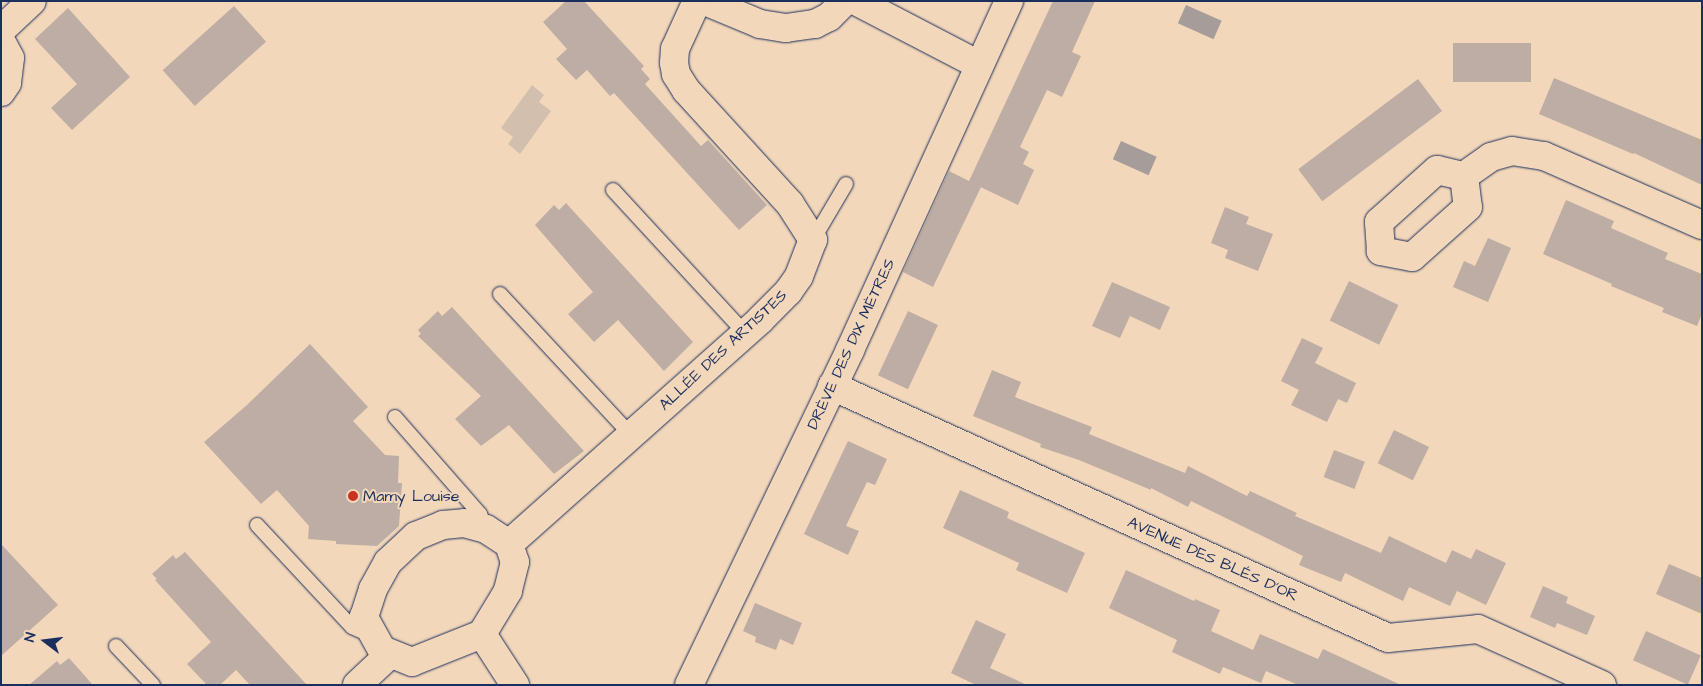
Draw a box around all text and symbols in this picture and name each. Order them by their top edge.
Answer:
street label: DRÈVE DES DIX MÈTRES [803,256,899,432]
street label: ALLÉE DES ARTISTES [655,286,791,414]
place label: Mamy Louise [363,486,459,506]
marker: Mamy Louise [347,490,359,502]
street label: AVENUE DES BLÉS D'OR [1125,513,1301,605]
north arrow [20,616,70,666]
text: N [20,630,41,644]

